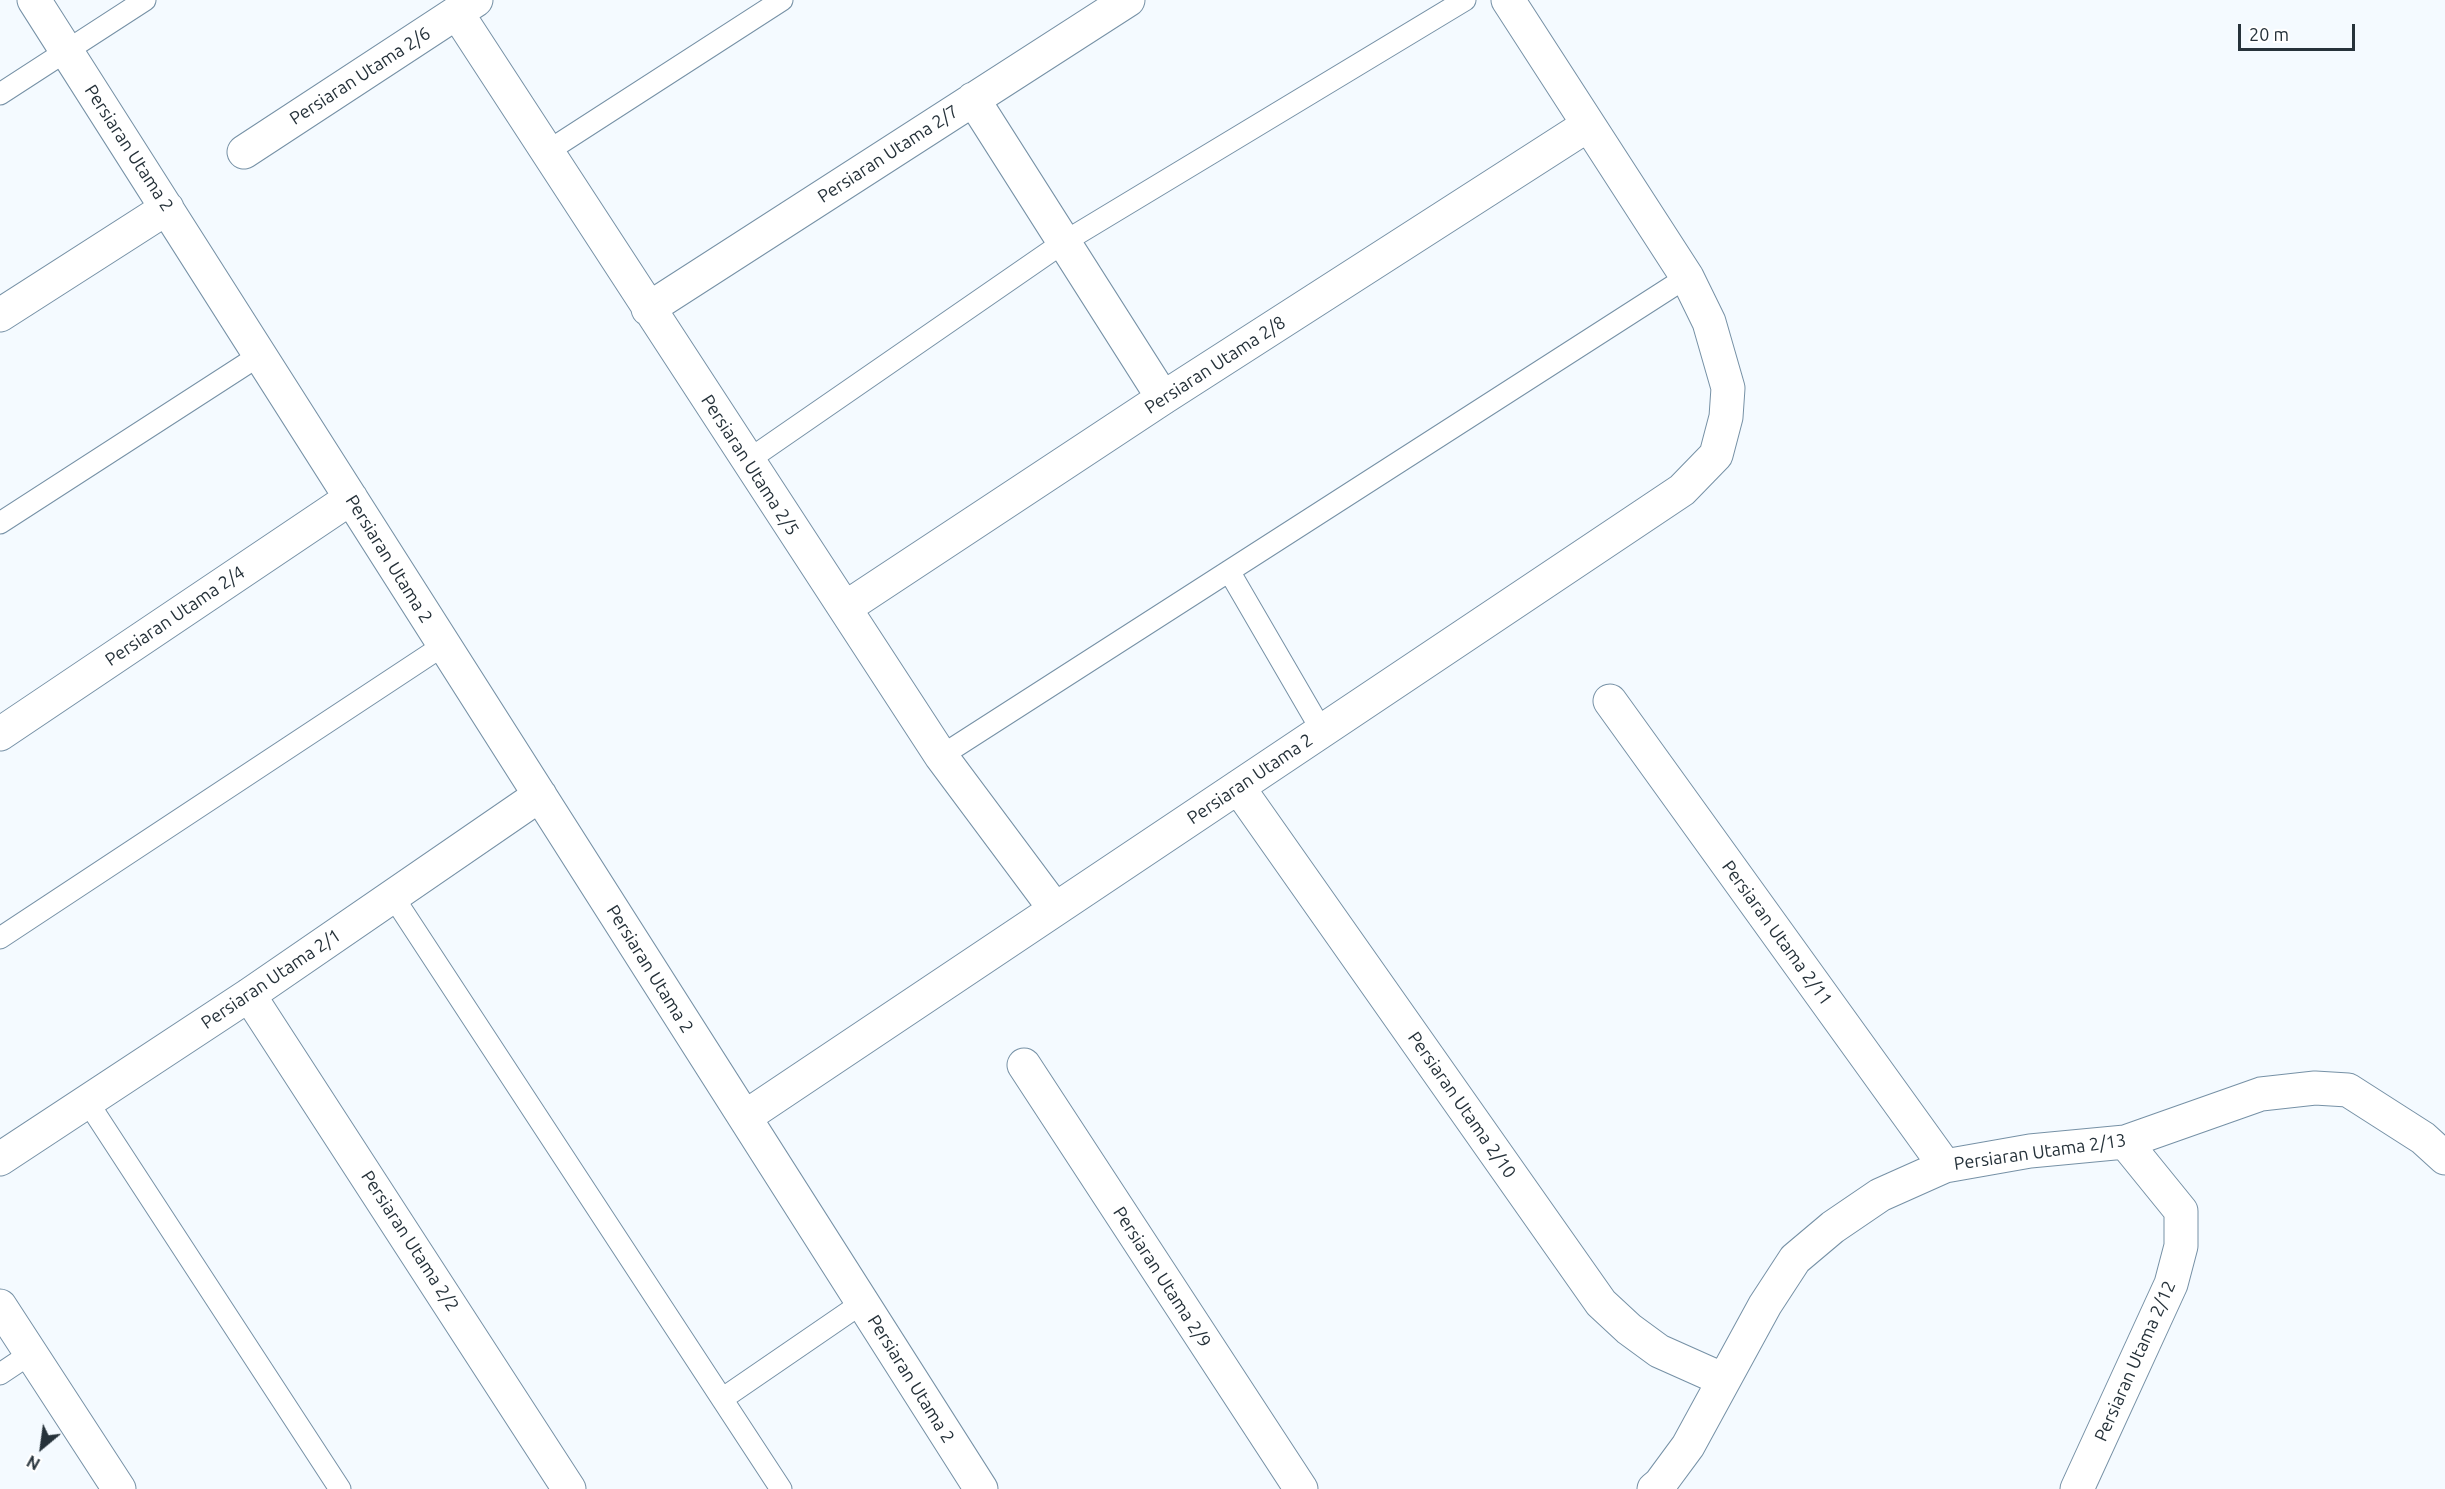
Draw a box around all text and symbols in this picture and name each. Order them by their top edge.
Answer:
scale bar [2241,12,2358,50]
street label: Persiaran Utama 2/6 [286,22,434,130]
text: 20 m [2249,24,2289,44]
street label: Persiaran Utama 2 [80,81,178,215]
street label: Persiaran Utama 2/7 [814,100,962,208]
street label: Persiaran Utama 2/8 [1141,311,1289,419]
street label: Persiaran Utama 2/5 [696,391,804,539]
street label: Persiaran Utama 2 [341,491,437,627]
street label: Persiaran Utama 2/4 [101,561,249,671]
street label: Persiaran Utama 2 [1183,729,1317,829]
street label: Persiaran Utama 2/11 [1717,856,1837,1010]
street label: Persiaran Utama 2 [602,901,698,1037]
street label: Persiaran Utama 2/1 [197,924,345,1034]
street label: Persiaran Utama 2/10 [1403,1028,1521,1182]
street label: Persiaran Utama 2/13 [1953,1129,2127,1175]
street label: Persiaran Utama 2/2 [356,1167,464,1315]
street label: Persiaran Utama 2/9 [1108,1203,1216,1351]
street label: Persiaran Utama 2/12 [2090,1277,2180,1445]
street label: Persiaran Utama 2 [863,1311,959,1447]
north arrow [12,1417,72,1477]
text: N [24,1452,43,1474]

